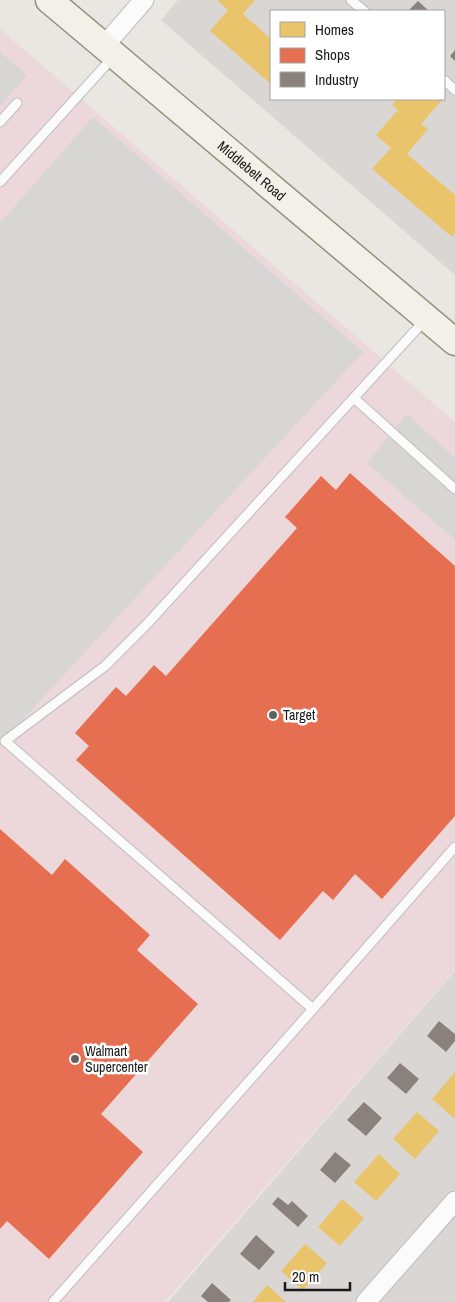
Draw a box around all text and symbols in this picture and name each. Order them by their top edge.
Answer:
legend [270,10,445,100]
text: Homes [315,19,354,40]
text: Shops [315,44,350,65]
text: Industry [315,69,360,90]
street label: Middlebelt Road [214,137,289,205]
place label: Target [283,706,315,724]
marker: Target [267,709,279,721]
place label: Walmart Supercenter [85,1042,148,1076]
marker: Walmart Supercenter [69,1053,81,1065]
scale bar [285,1260,350,1292]
text: 20 m [292,1266,319,1287]

